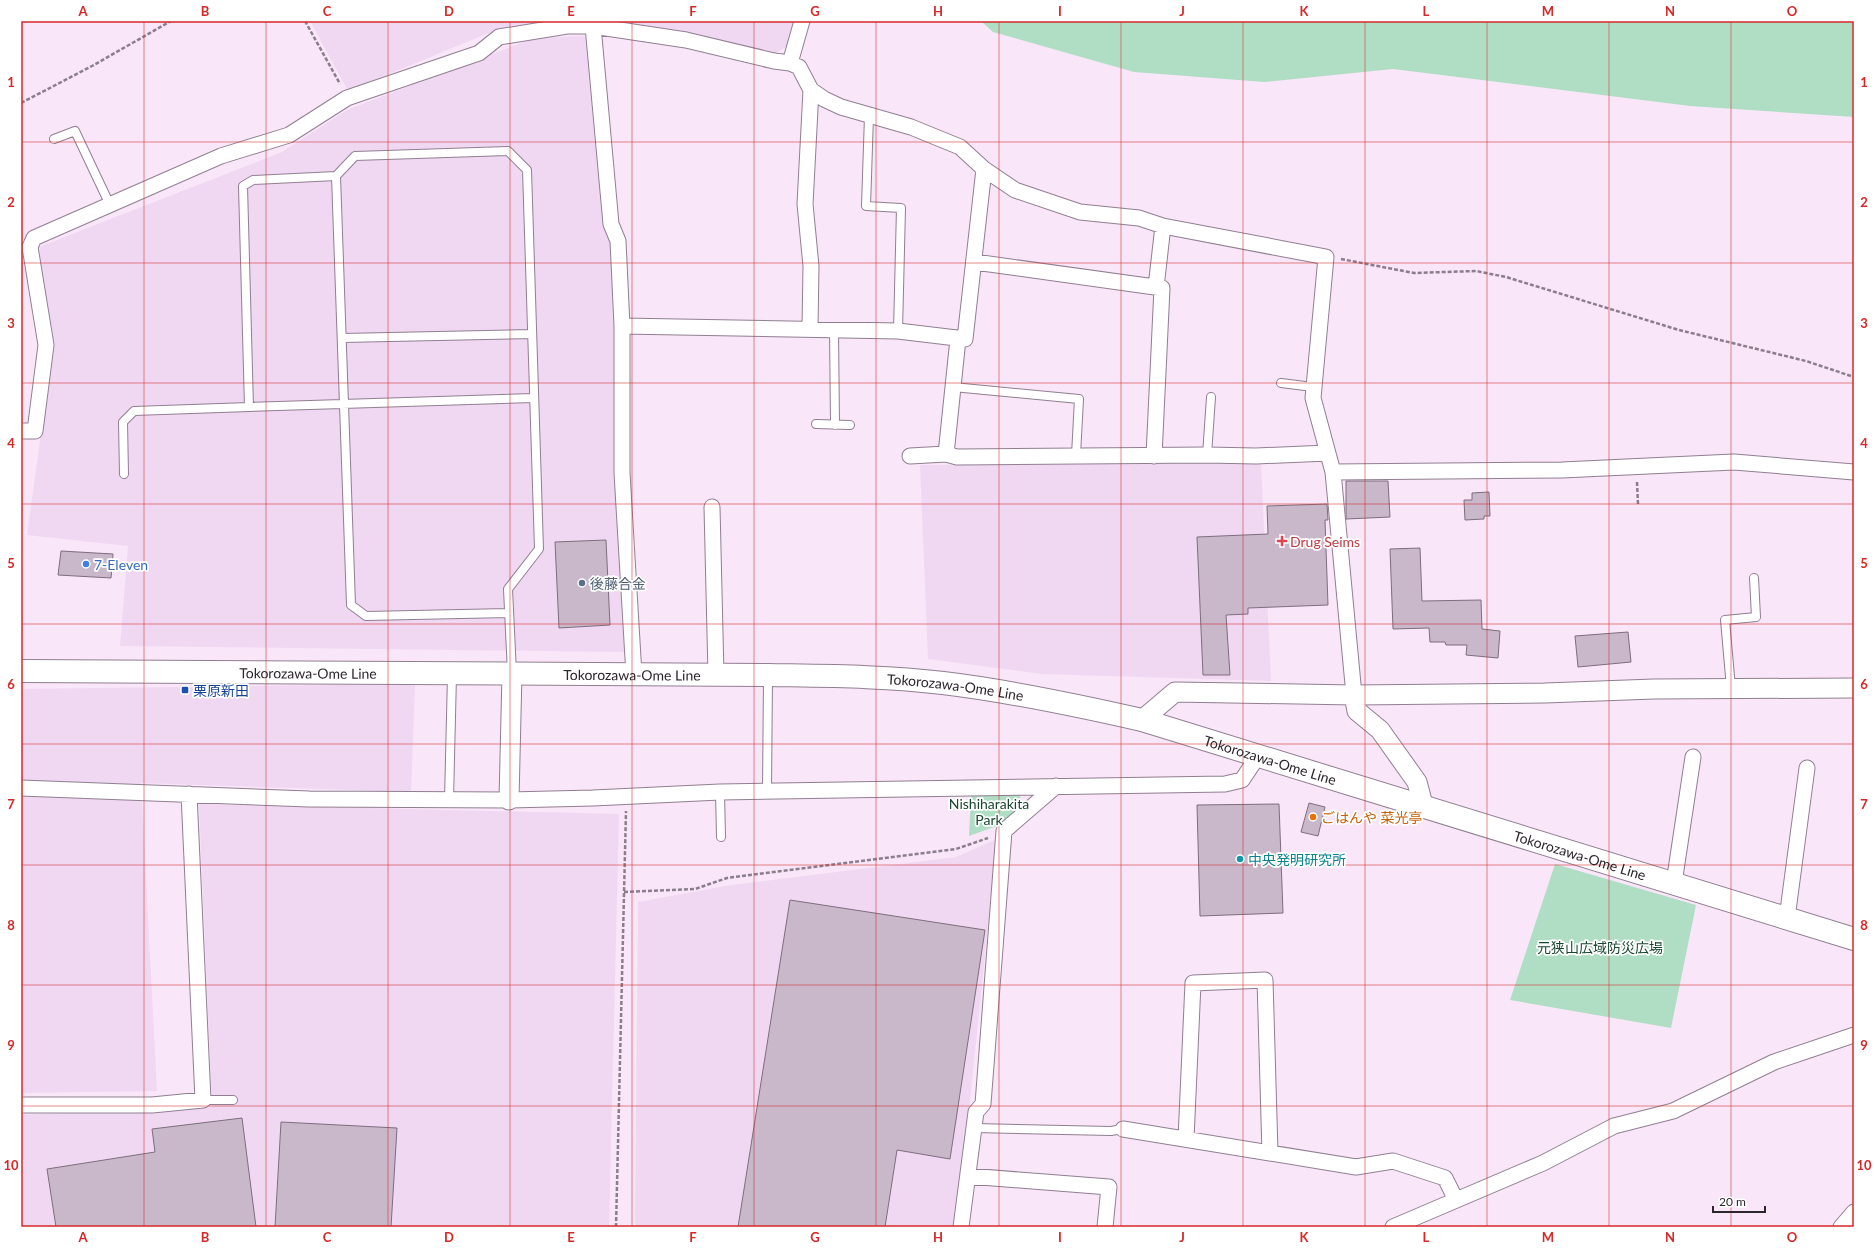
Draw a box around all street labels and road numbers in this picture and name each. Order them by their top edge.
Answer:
street label: Tokorozawa-Ome Line [239,664,377,681]
street label: Tokorozawa-Ome Line [563,665,701,683]
street label: Tokorozawa-Ome Line [887,670,1025,704]
street label: Tokorozawa-Ome Line [1202,731,1339,788]
street label: Tokorozawa-Ome Line [1512,826,1648,883]

